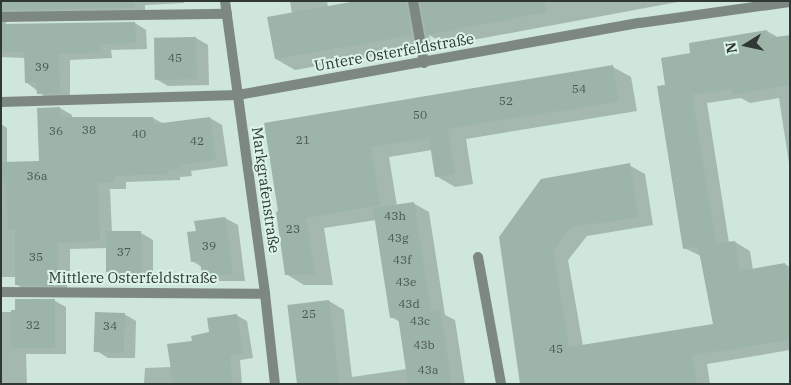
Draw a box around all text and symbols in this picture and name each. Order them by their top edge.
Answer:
north arrow [721,20,771,70]
street label: Untere Osterfeldstraße [313,29,475,75]
text: N [721,41,741,55]
house number: 45 [168,51,182,65]
house number: 39 [35,60,49,74]
house number: 54 [572,82,586,96]
house number: 52 [499,94,513,108]
house number: 50 [413,108,427,122]
house number: 38 [82,123,96,137]
house number: 36 [49,124,63,138]
street label: Markgrafenstraße [248,126,284,254]
house number: 40 [132,127,146,141]
house number: 21 [296,133,310,147]
house number: 42 [190,134,204,148]
house number: 36a [27,169,47,183]
house number: 43h [384,209,406,223]
house number: 23 [286,222,300,236]
house number: 43g [388,231,408,245]
house number: 39 [202,239,216,253]
house number: 37 [117,245,131,259]
house number: 35 [29,250,43,264]
house number: 43f [393,253,411,267]
street label: Mittlere Osterfeldstraße [49,269,217,287]
house number: 43e [396,275,416,289]
house number: 43d [398,297,420,311]
house number: 25 [302,307,316,321]
house number: 43c [410,314,430,328]
house number: 32 [26,318,40,332]
house number: 34 [103,319,117,333]
house number: 43b [413,338,435,352]
house number: 45 [549,342,563,356]
house number: 43a [418,363,438,377]

